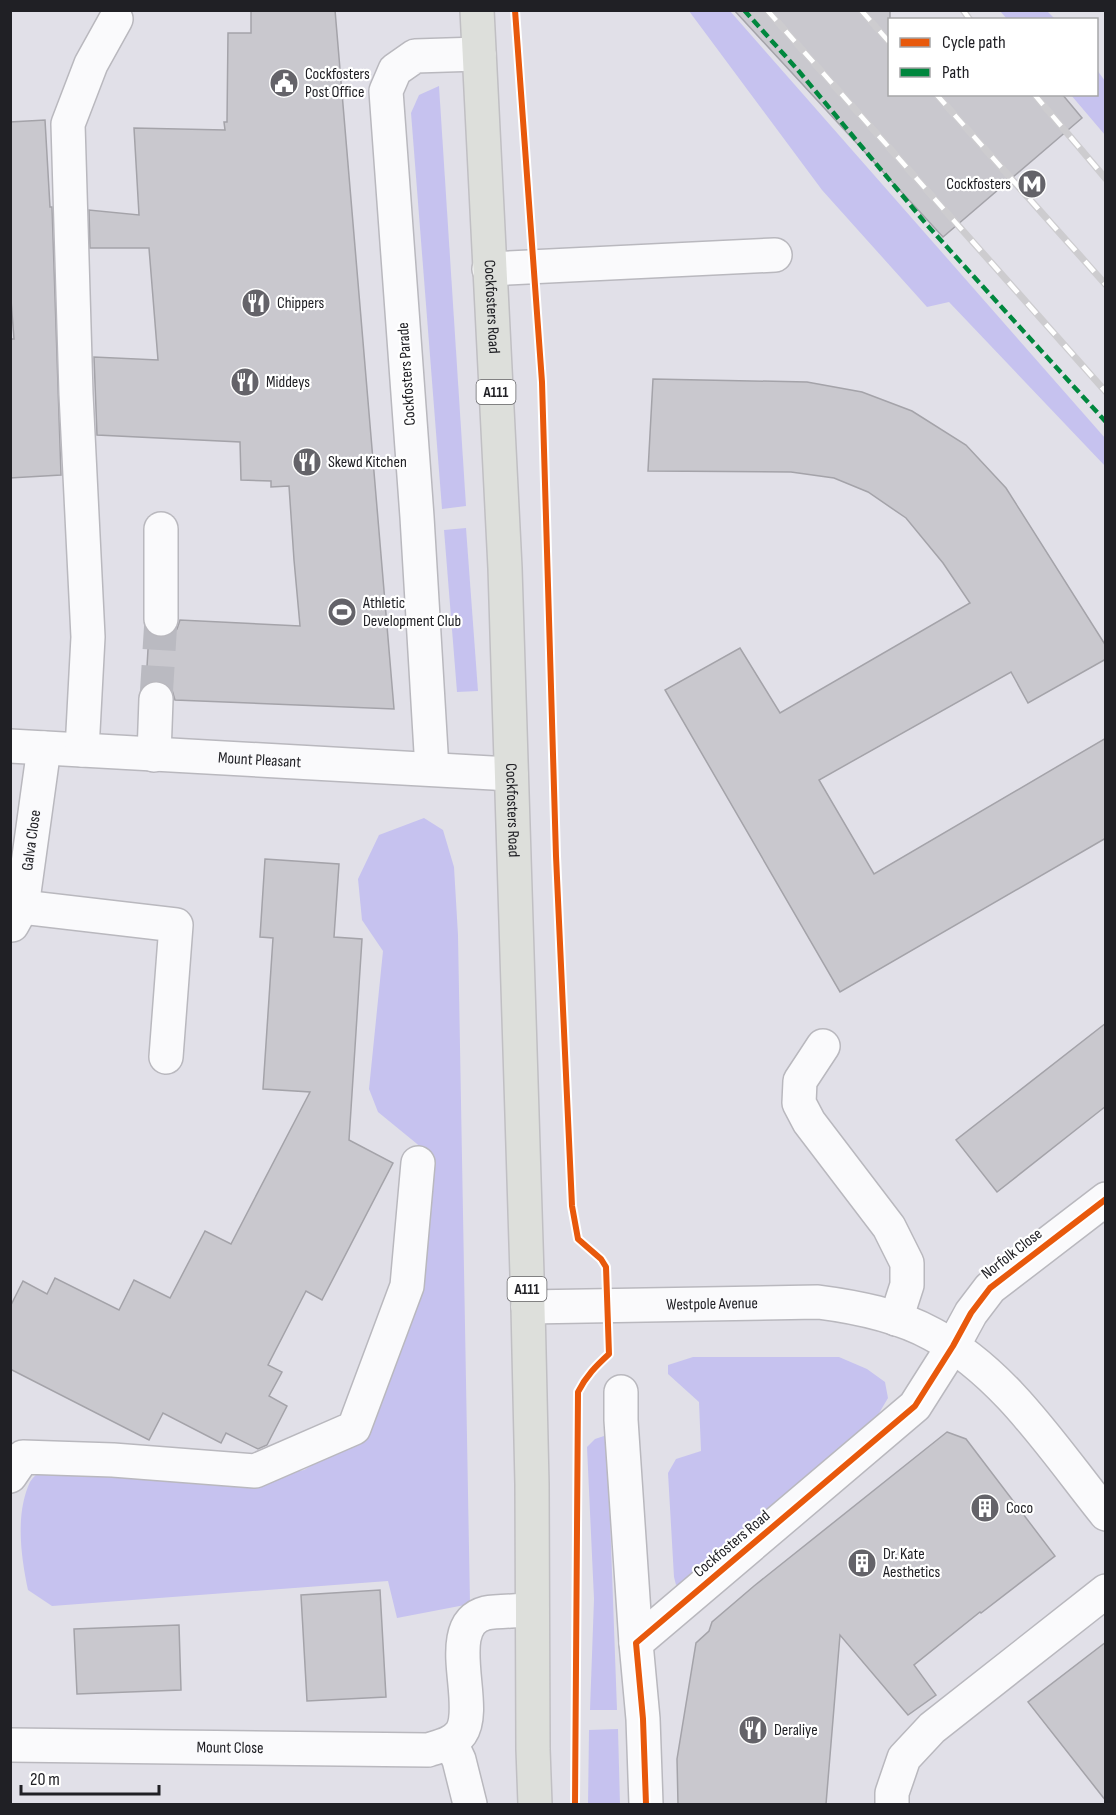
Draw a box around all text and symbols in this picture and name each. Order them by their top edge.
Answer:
legend [888,18,1098,96]
text: Cycle path [942,32,1006,53]
text: Path [942,62,970,83]
place label: Cockfosters Post Office [305,65,370,102]
public building icon: Cockfosters Post Office [268,67,300,99]
metro station icon: Cockfosters [1016,168,1048,200]
place label: Cockfosters [946,175,1011,194]
street label: Cockfosters Road [480,259,504,354]
restaurant icon: Chippers [240,287,272,319]
place label: Chippers [277,294,325,313]
street label: Cockfosters Parade [394,322,420,426]
restaurant icon: Middeys [229,366,261,398]
place label: Middeys [266,373,310,392]
road number: A111 [476,380,516,404]
restaurant icon: Skewd Kitchen [291,446,323,478]
place label: Skewd Kitchen [328,453,407,472]
place label: Athletic Development Club [362,594,461,631]
sports icon: Athletic Development Club [326,596,358,628]
street label: Mount Pleasant [217,748,302,772]
street label: Cockfosters Road [502,763,523,857]
street label: Galva Close [18,809,45,872]
street label: Norfolk Close [978,1224,1046,1284]
road number: A111 [508,1277,546,1301]
street label: Westpole Avenue [666,1294,758,1314]
building icon: Coco [969,1492,1001,1524]
place label: Coco [1006,1499,1033,1518]
street label: Cockfosters Road [690,1507,774,1581]
place label: Dr. Kate Aesthetics [882,1545,941,1582]
building icon: Dr. Kate Aesthetics [846,1547,878,1579]
restaurant icon: Deraliye [737,1714,769,1746]
place label: Deraliye [774,1721,818,1740]
street label: Mount Close [196,1738,264,1758]
scale bar [21,1758,159,1796]
text: 20 m [30,1769,60,1790]

